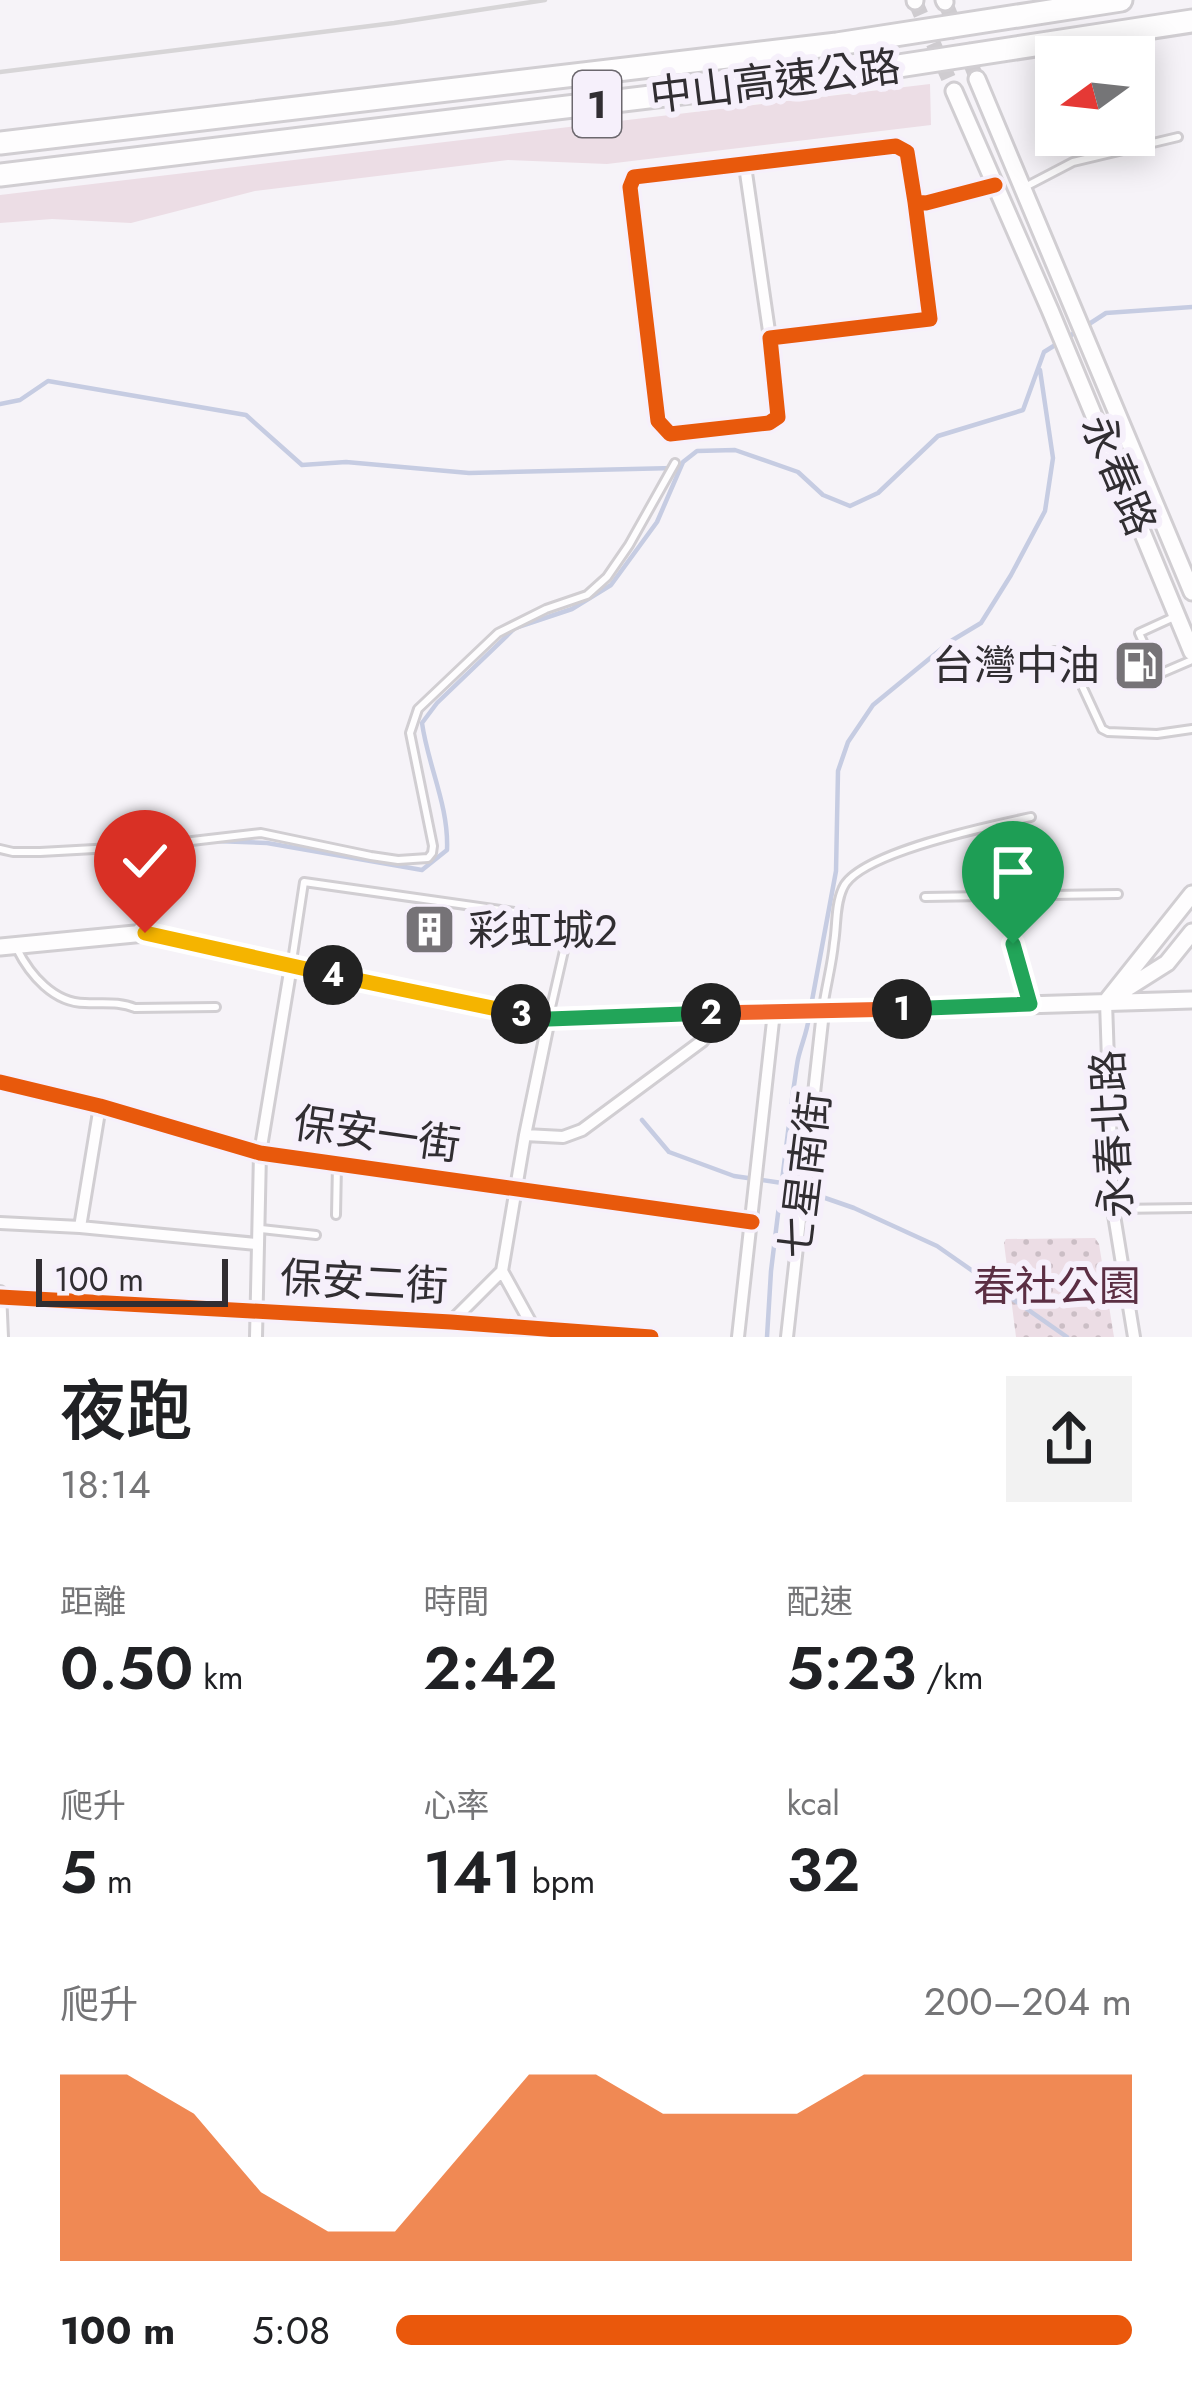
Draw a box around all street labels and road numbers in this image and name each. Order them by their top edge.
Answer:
street label: 中山高速公路 [646,35,904,127]
road number: 1 [573,71,621,137]
street label: 永春路 [1066,405,1172,545]
street label: 永春北路 [1077,1049,1147,1219]
street label: 七星南街 [764,1088,846,1262]
street label: 保安一街 [290,1092,464,1176]
street label: 保安二街 [279,1247,449,1317]

